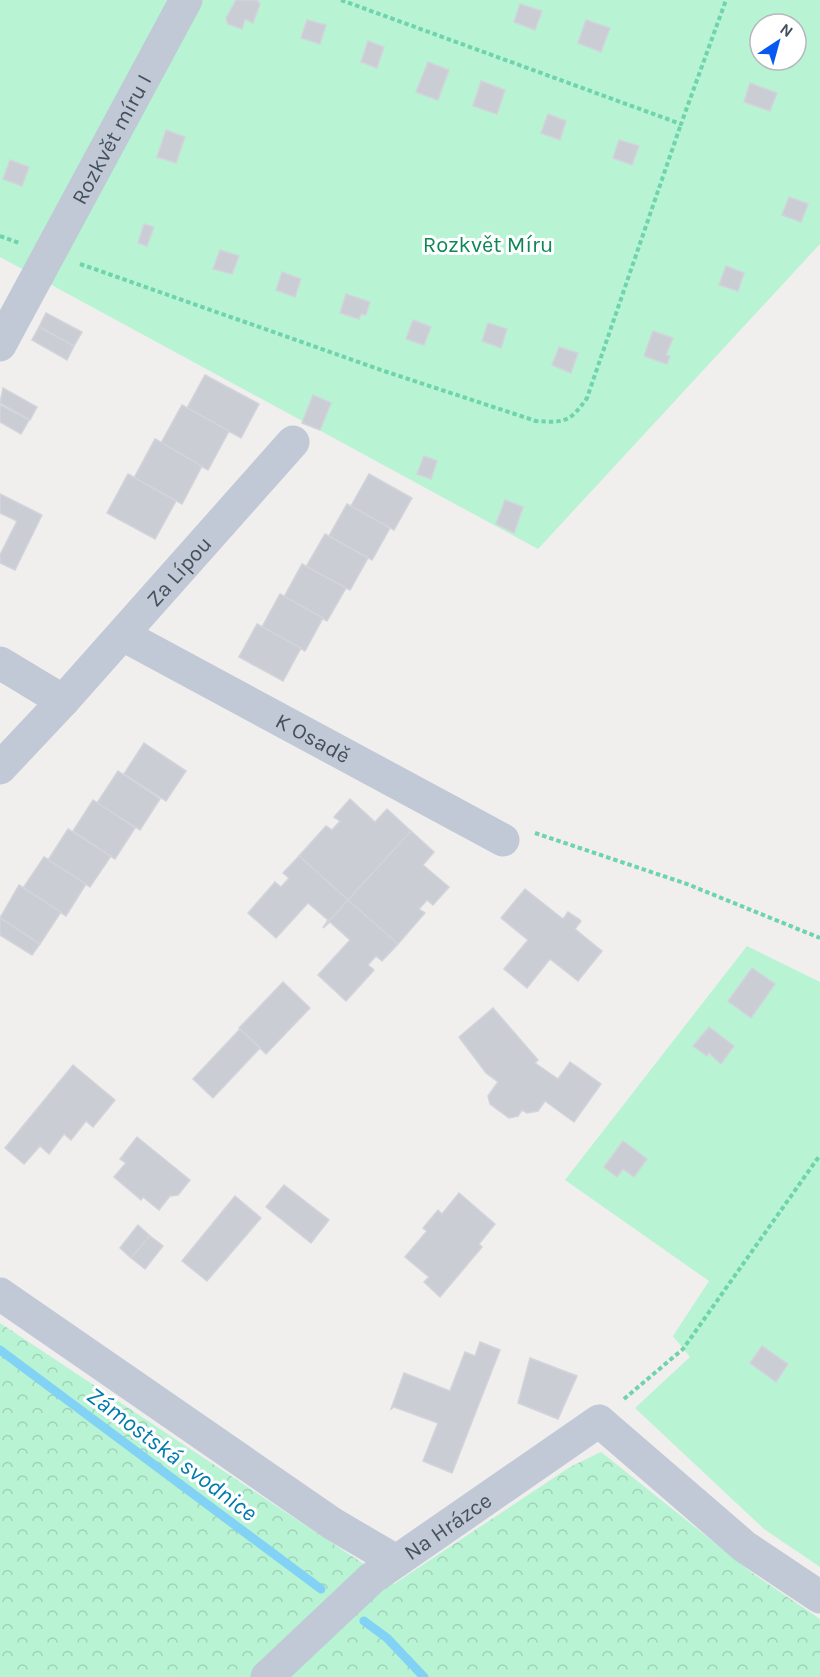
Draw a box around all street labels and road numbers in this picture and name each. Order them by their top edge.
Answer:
street label: Rozkvět míru I [66,70,158,209]
street label: Za Lípou [141,531,217,612]
street label: K Osadě [271,708,354,769]
street label: Na Hrázce [399,1487,497,1566]

